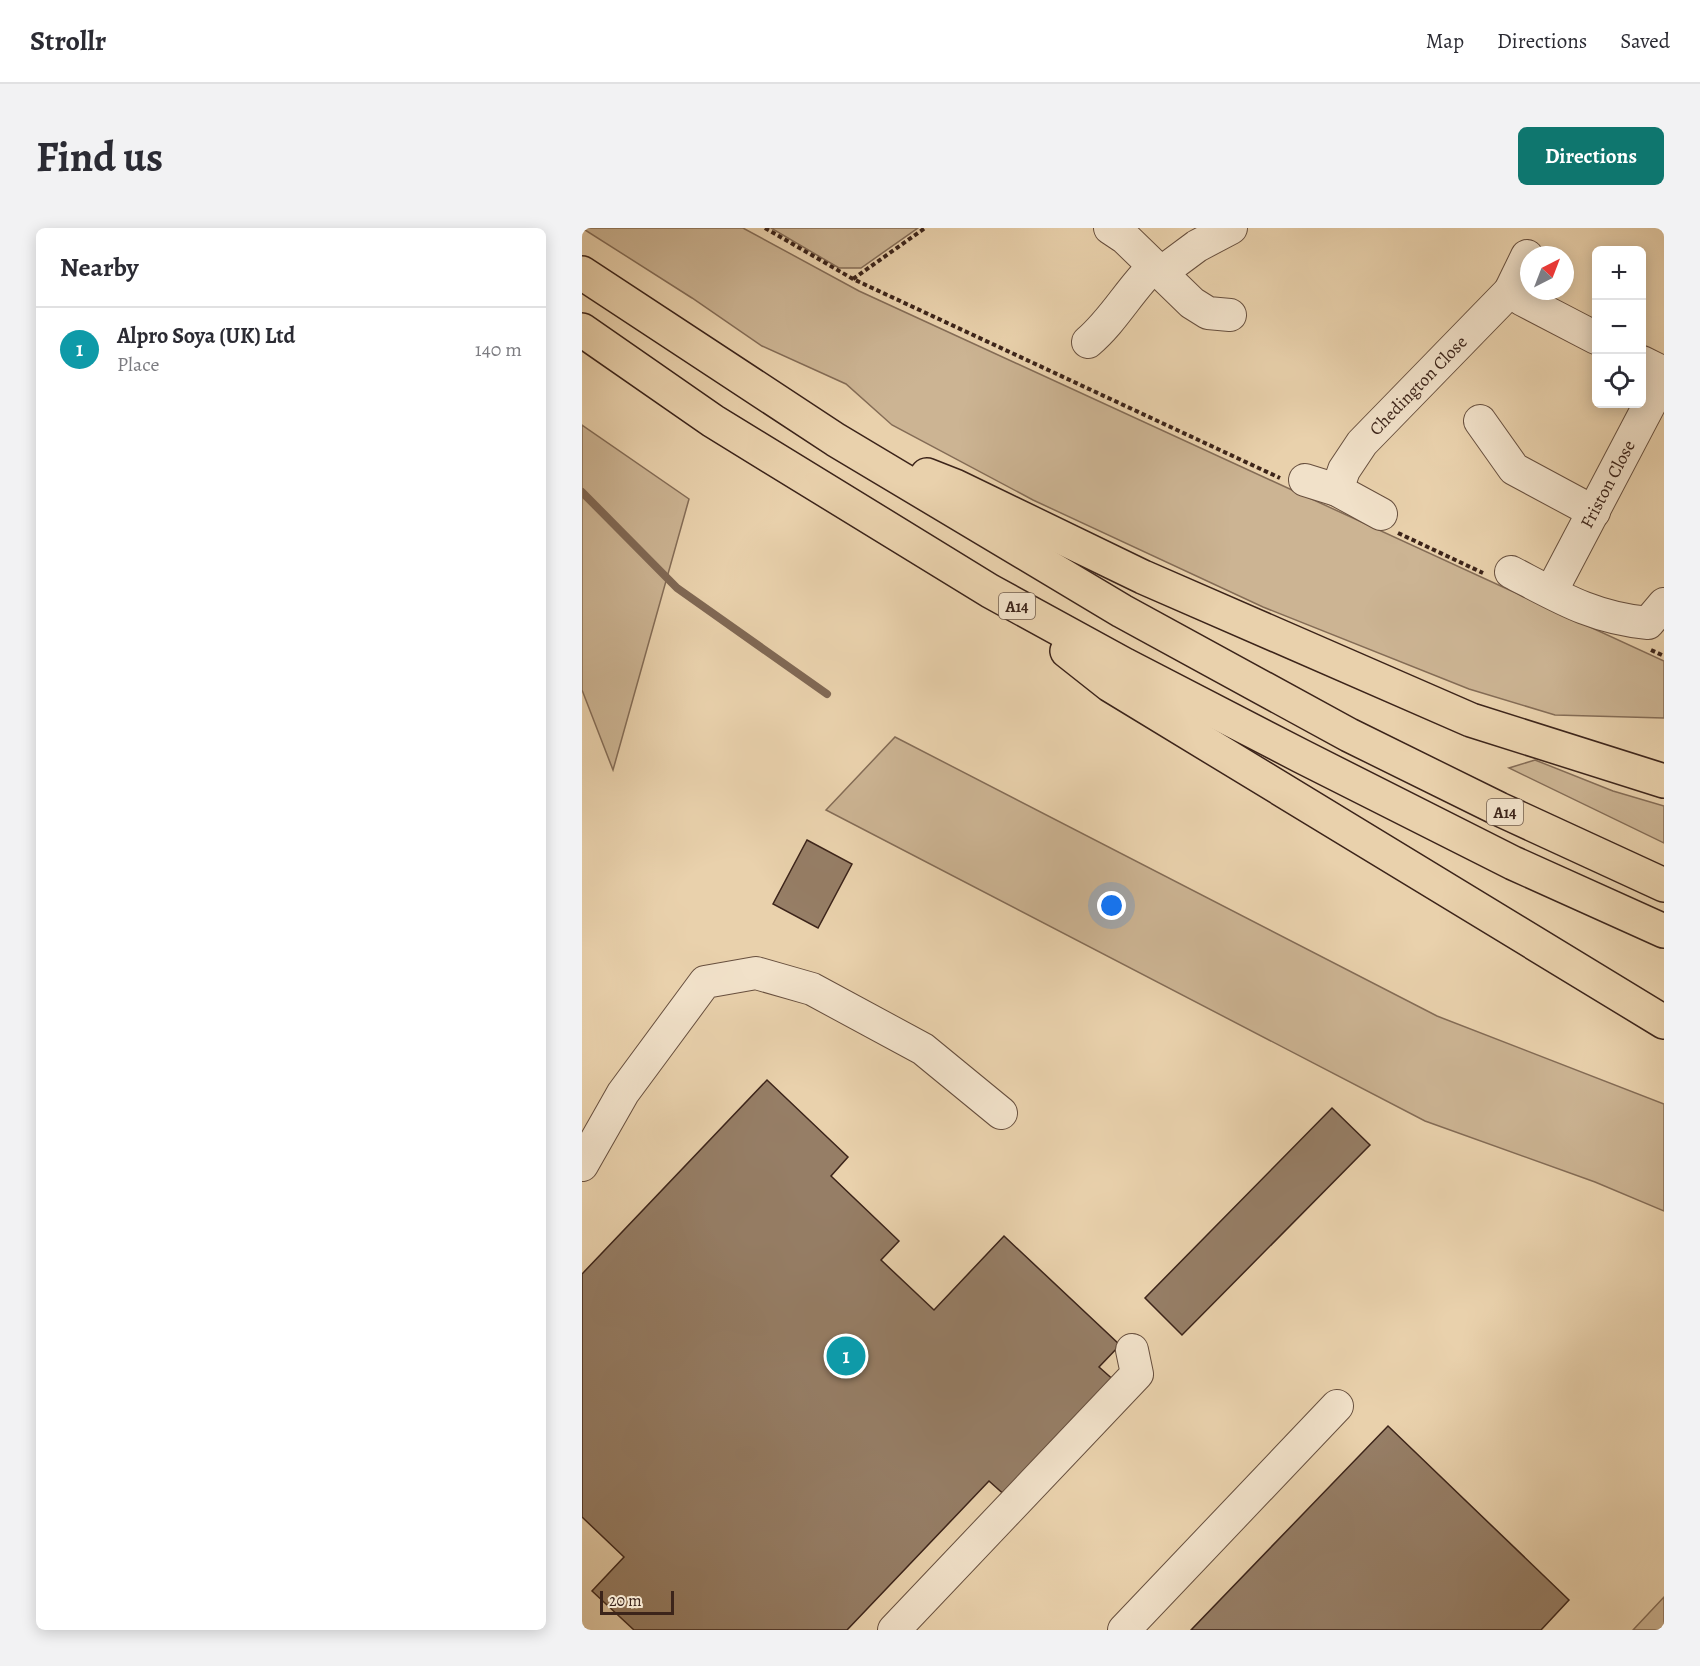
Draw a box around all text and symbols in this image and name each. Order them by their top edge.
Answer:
text: Strollr [30,22,106,60]
text: Map [1426,27,1464,55]
text: Directions [1497,27,1587,55]
text: Saved [1620,27,1670,55]
button: Directions [1518,127,1664,185]
text: Find us [36,128,163,185]
north arrow [1520,246,1574,300]
map controls [1592,246,1646,408]
button: + [1592,246,1646,300]
text: Nearby [60,250,139,285]
button: − [1592,300,1646,354]
text: Alpro Soya (UK) Ltd [117,321,295,351]
street label: Chedington Close [1364,330,1472,441]
text: 1 [76,336,83,363]
text: 140 m [475,336,522,363]
text: Place [117,351,159,378]
button: locate [1592,354,1646,408]
street label: Friston Close [1575,436,1641,532]
road number: A14 [999,593,1035,619]
road number: A14 [1487,799,1523,825]
your location [1097,891,1126,920]
pin: 1 [826,1334,866,1378]
scale bar [600,1588,674,1616]
text: 20 m [609,1590,642,1612]

